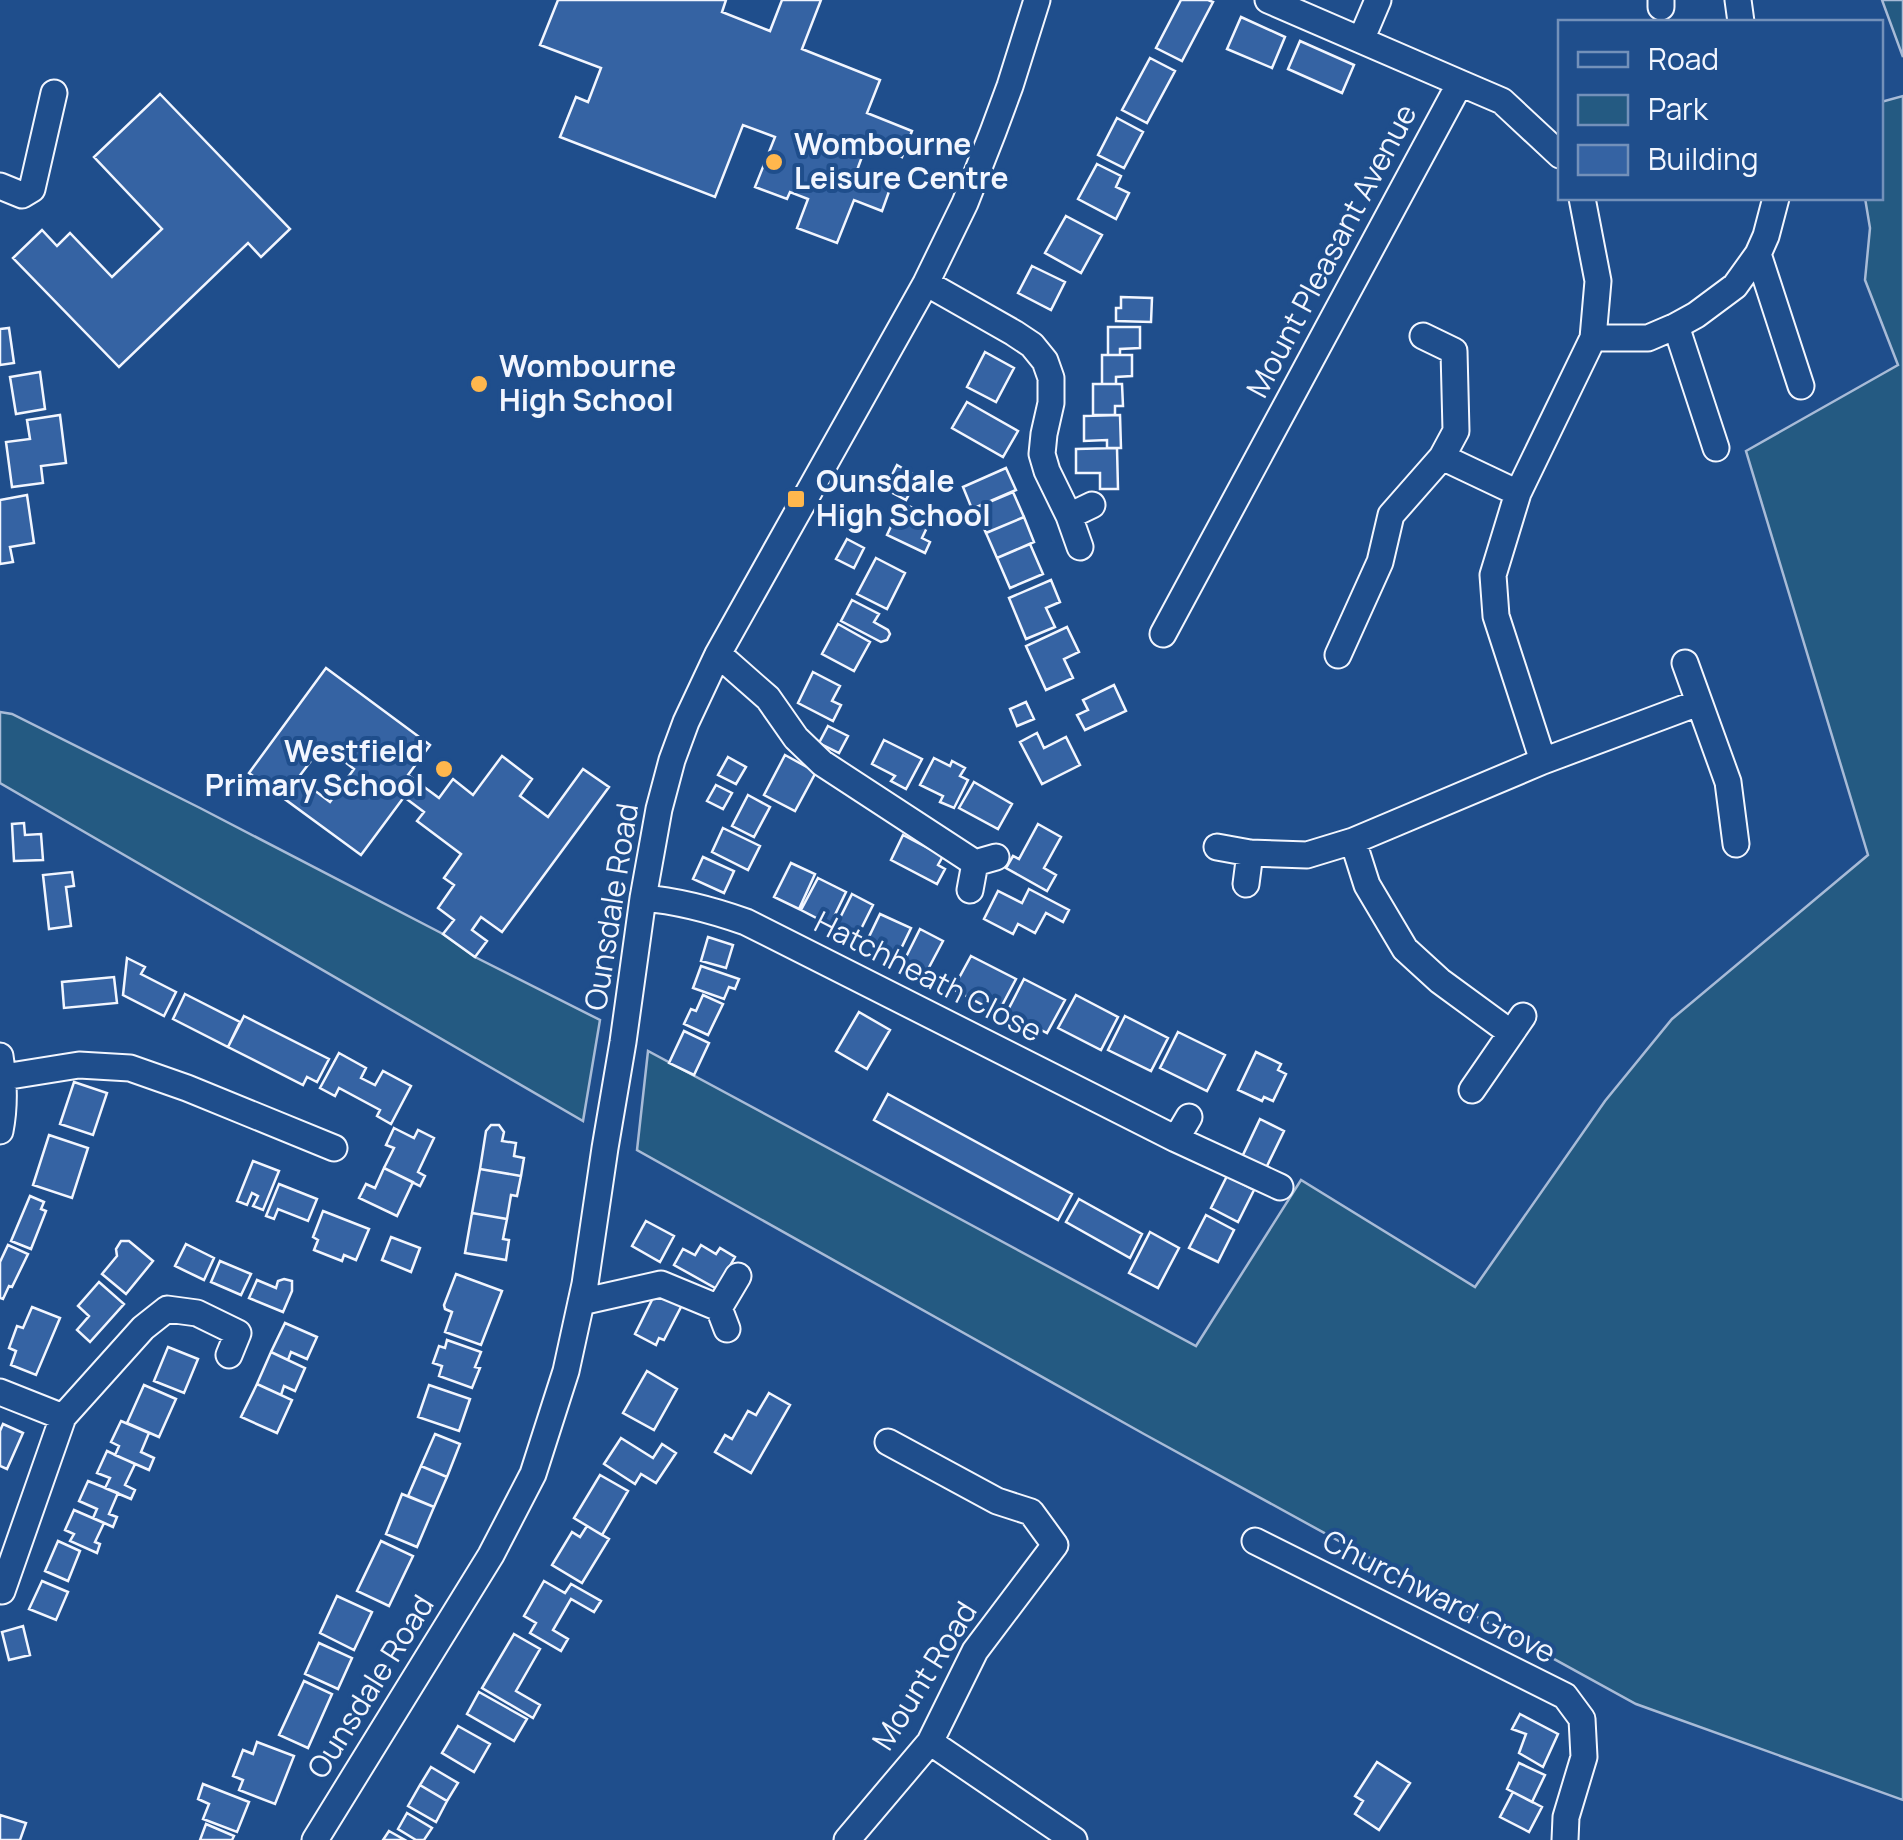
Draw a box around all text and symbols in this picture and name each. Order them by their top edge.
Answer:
legend [1558,20,1883,200]
text: Road [1648,38,1719,79]
text: Park [1648,88,1709,129]
street label: Mount Pleasant Avenue [1236,96,1425,404]
place label: Wombourne Leisure Centre [794,123,1008,198]
text: Building [1648,138,1759,179]
marker: Wombourne Leisure Centre [763,151,785,173]
place label: Wombourne High School [499,345,676,420]
marker: Wombourne High School [468,373,490,395]
place label: Ounsdale High School [816,460,991,535]
marker: Ounsdale High School [785,488,807,510]
place label: Westfield Primary School [205,730,424,805]
marker: Westfield Primary School [433,758,455,780]
street label: Ounsdale Road [574,800,647,1013]
street label: Hatchheath Close [808,901,1049,1051]
street label: Churchward Grove [1316,1519,1563,1672]
street label: Ounsdale Road [297,1587,443,1786]
street label: Mount Road [862,1593,986,1757]

